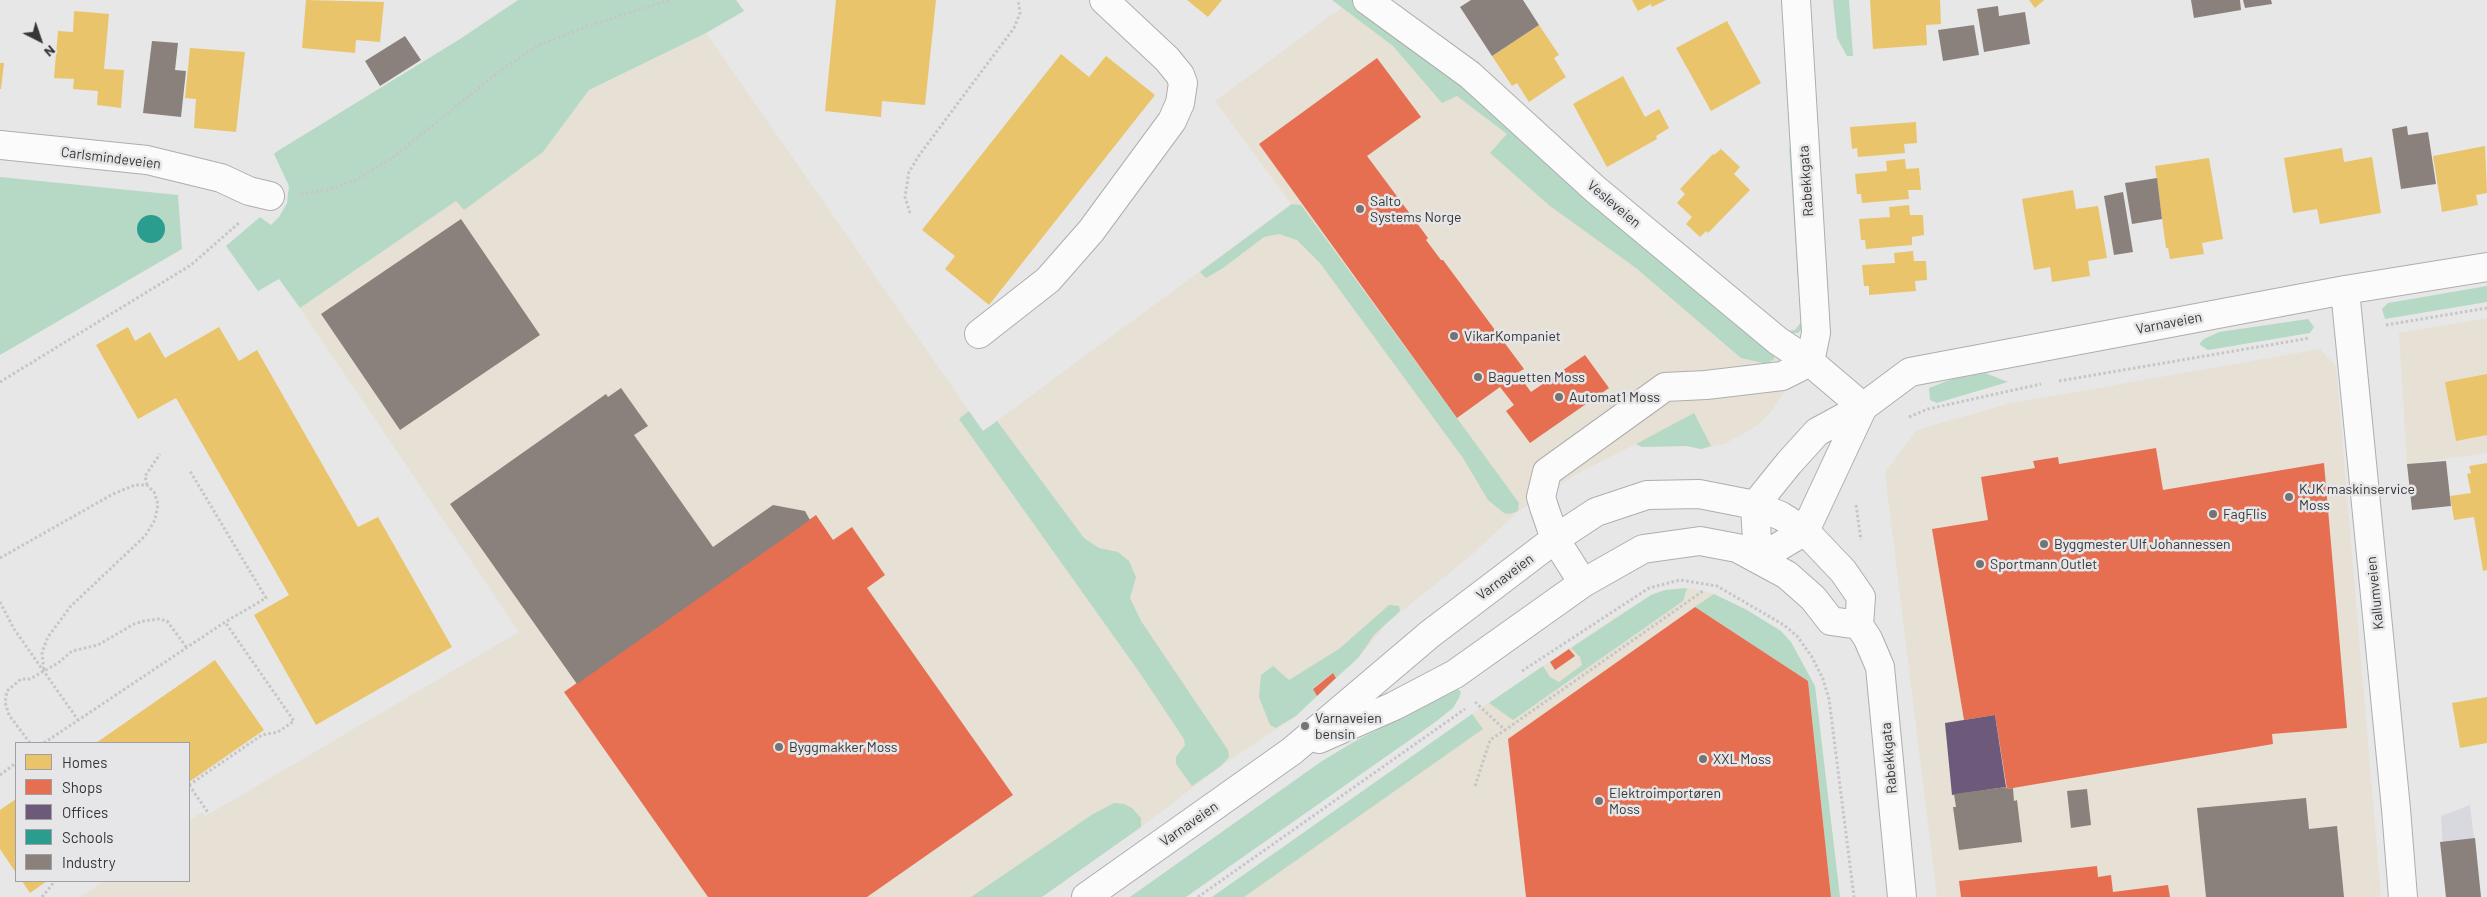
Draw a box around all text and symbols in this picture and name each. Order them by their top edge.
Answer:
north arrow [15,15,65,65]
text: N [41,42,59,61]
street label: Carlsmindeveien [60,144,162,172]
street label: Rabekkgata [1795,145,1817,217]
street label: Vesleveien [1584,177,1644,231]
place label: Salto Systems Norge [1370,193,1461,226]
marker: Salto Systems Norge [1354,203,1366,215]
street label: Varnaveien [2135,308,2203,338]
place label: VikarKompaniet [1464,328,1561,344]
marker: VikarKompaniet [1448,330,1460,342]
place label: Baguetten Moss [1488,369,1585,385]
marker: Baguetten Moss [1472,371,1484,383]
place label: Automat1 Moss [1569,389,1660,405]
marker: Automat1 Moss [1553,391,1565,403]
place label: KJK maskinservice Moss [2299,481,2415,514]
marker: KJK maskinservice Moss [2283,491,2295,503]
place label: FagFlis [2223,506,2267,522]
marker: FagFlis [2207,508,2219,520]
place label: Byggmester Ulf Johannessen [2054,536,2231,552]
marker: Byggmester Ulf Johannessen [2038,538,2050,550]
street label: Varnaveien [1473,550,1537,604]
place label: Sportmann Outlet [1990,556,2097,572]
street label: Kallumveien [2363,556,2387,630]
marker: Sportmann Outlet [1974,558,1986,570]
place label: Varnaveien bensin [1315,710,1382,742]
marker: Varnaveien bensin [1299,720,1311,732]
street label: Rabekkgata [1878,722,1900,794]
place label: Byggmakker Moss [789,739,898,755]
marker: Byggmakker Moss [773,741,785,753]
legend [15,742,190,882]
place label: XXL Moss [1713,751,1771,767]
text: Homes [62,753,107,771]
marker: XXL Moss [1697,753,1709,765]
text: Shops [62,778,102,796]
place label: Elektroimportøren Moss [1609,785,1721,818]
marker: Elektroimportøren Moss [1593,795,1605,807]
street label: Varnaveien [1157,798,1221,850]
text: Offices [62,803,108,821]
text: Schools [62,828,114,846]
text: Industry [62,853,116,871]

